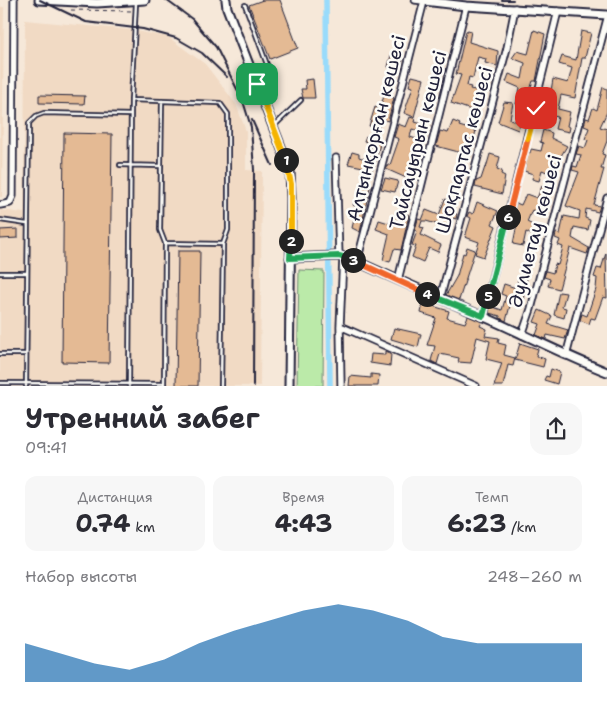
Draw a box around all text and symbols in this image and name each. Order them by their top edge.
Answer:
street label: Алтынқорған көшесі [341,32,411,224]
street label: Тайсауырын көшесі [384,48,452,232]
pin [236,63,278,105]
street label: Шоқпартас көшесі [430,63,498,237]
icon: arrive [243,70,271,98]
pin [515,87,557,129]
icon: check [522,94,550,122]
pin: 1 [274,148,298,172]
text: 1 [283,151,290,169]
street label: Әулиетау көшесі [503,152,567,310]
pin: 6 [496,204,520,230]
text: 6 [504,208,513,226]
pin: 2 [278,228,304,254]
text: 2 [287,232,296,250]
pin: 3 [340,248,366,272]
text: 3 [349,251,358,269]
pin: 4 [414,282,440,306]
pin: 5 [476,284,500,308]
text: 4 [423,285,432,303]
text: 5 [484,287,493,305]
text: Утренний забег [25,399,260,437]
button: share [530,403,582,455]
text: 09:41 [25,437,67,458]
text: Дистанция [78,488,153,506]
text: Время [282,488,325,506]
text: Темп [475,488,509,506]
text: 0.74 [75,506,130,540]
text: 4:43 [275,506,332,540]
text: 6:23 [447,506,506,540]
text: km [130,518,155,536]
text: /km [506,518,536,536]
text: Набор высоты [25,566,137,587]
text: 248–260 m [487,566,582,587]

